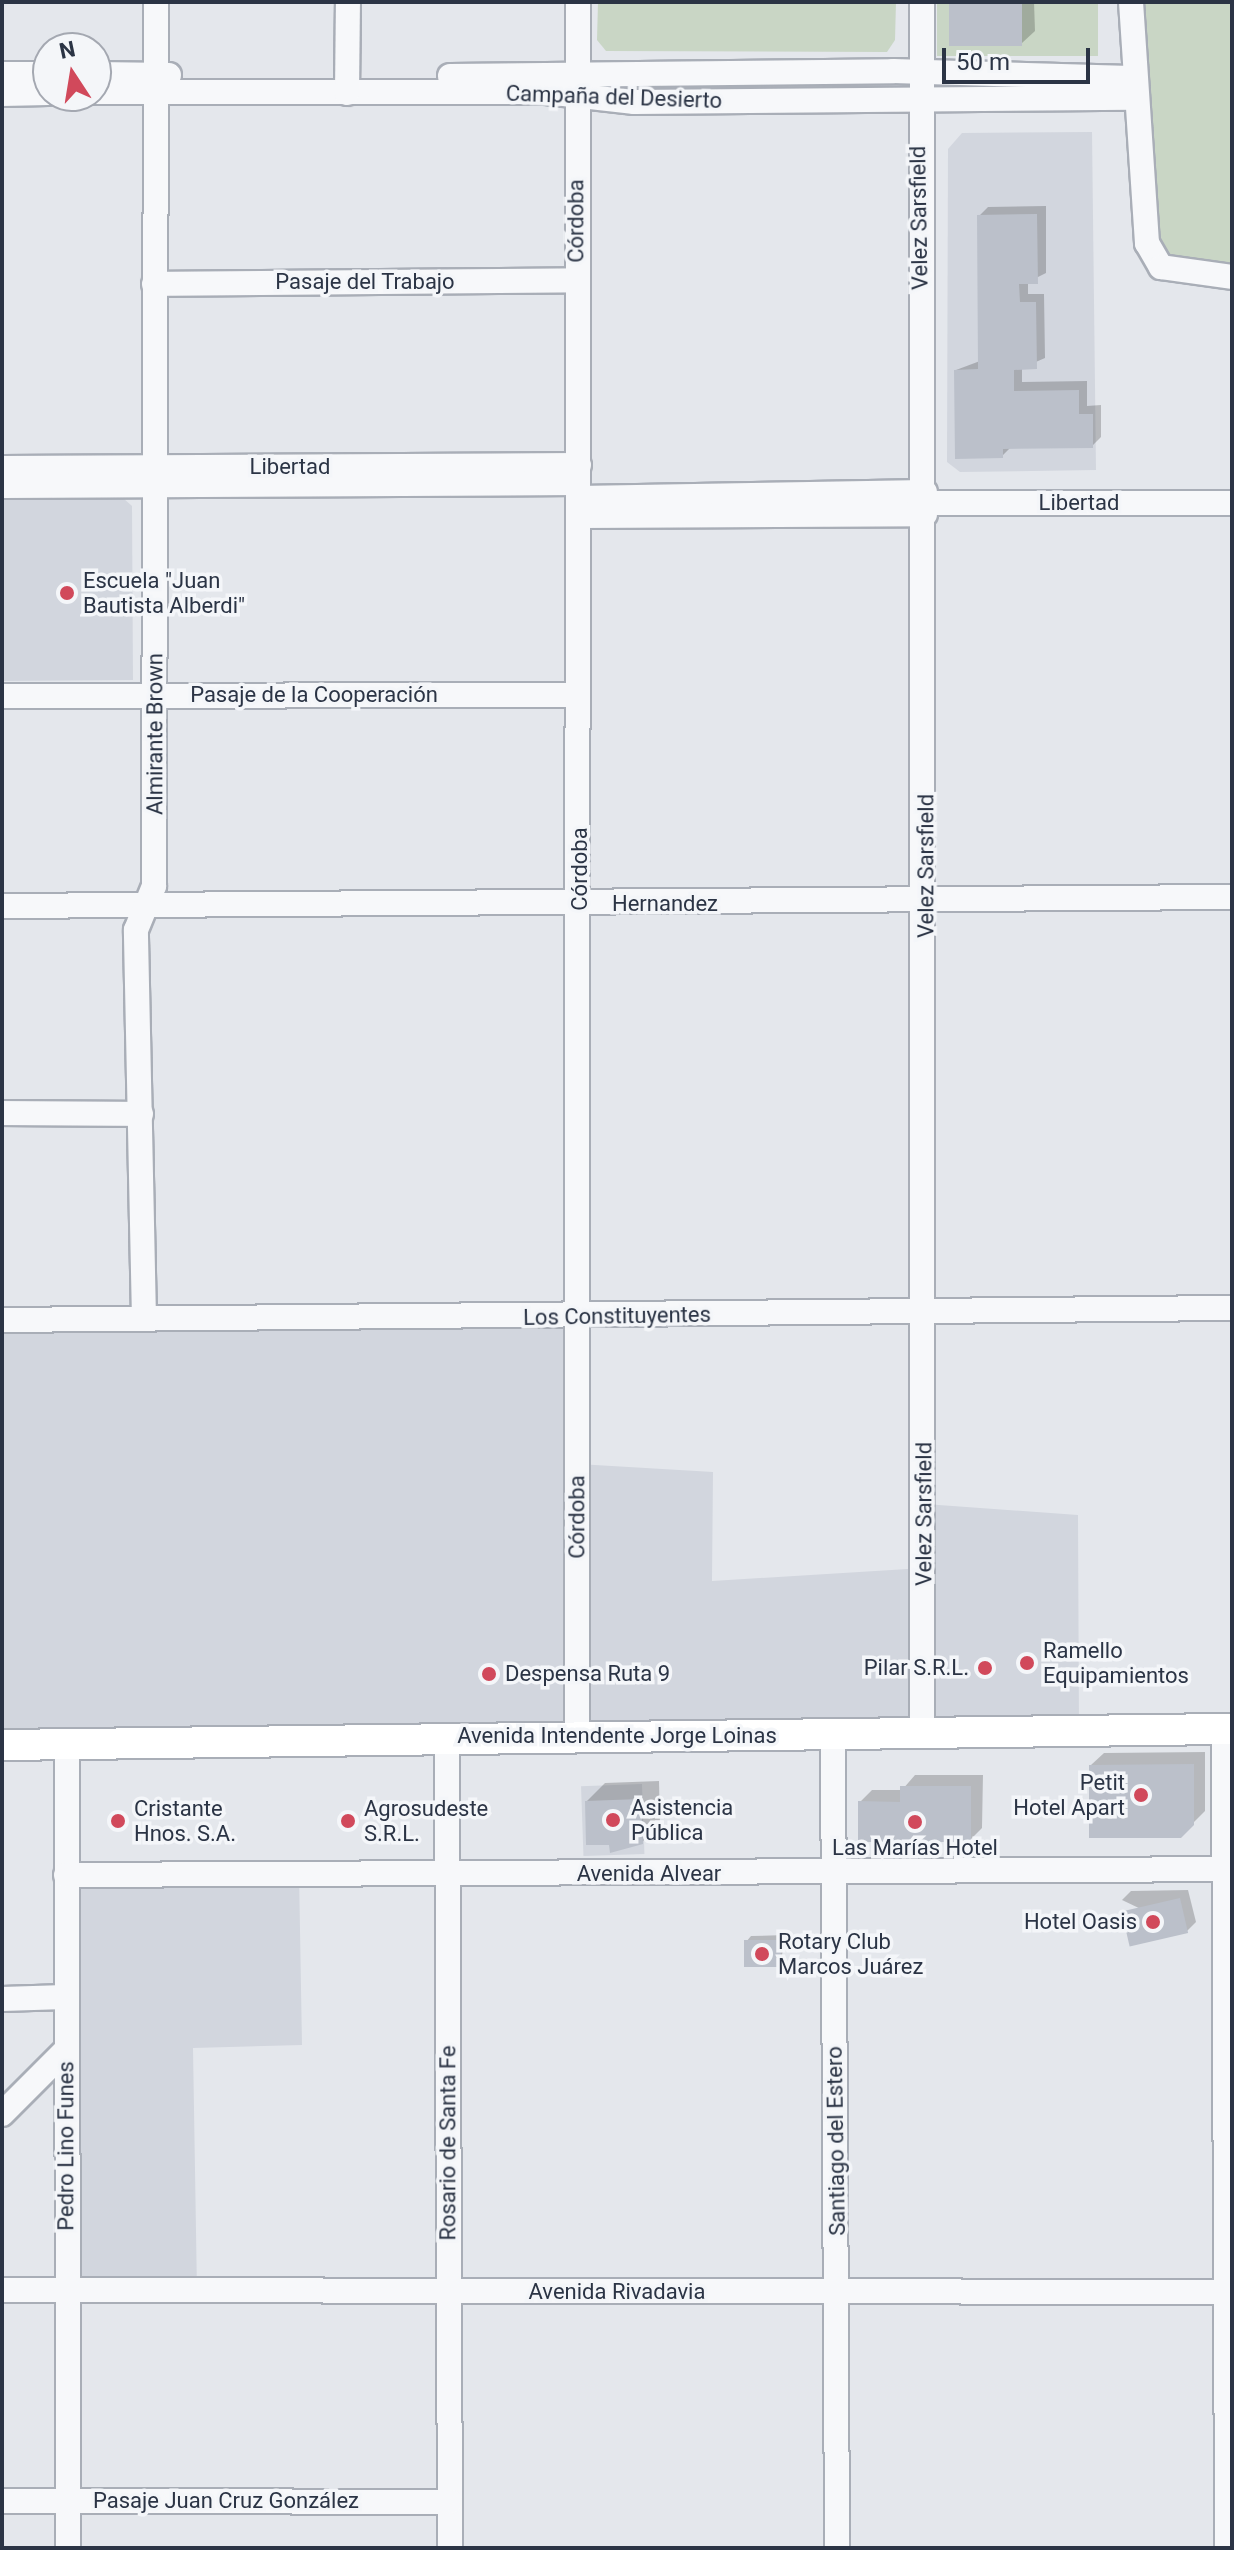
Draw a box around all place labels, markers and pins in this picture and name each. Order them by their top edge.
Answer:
place label: Escuela "Juan Bautista Alberdi" [83,567,245,618]
marker: Escuela "Juan Bautista Alberdi" [58,584,76,602]
place label: Ramello Equipamientos [1043,1637,1189,1688]
marker: Ramello Equipamientos [1018,1654,1036,1672]
place label: Pilar S.R.L. [864,1655,969,1681]
marker: Pilar S.R.L. [976,1659,994,1677]
place label: Despensa Ruta 9 [505,1661,670,1687]
marker: Despensa Ruta 9 [480,1665,498,1683]
place label: Petit Hotel Apart [1013,1769,1125,1820]
marker: Petit Hotel Apart [1132,1786,1150,1804]
place label: Asistencia Pública [631,1794,733,1846]
place label: Cristante Hnos. S.A. [134,1795,236,1846]
place label: Agrosudeste S.R.L. [364,1795,488,1846]
marker: Asistencia Pública [602,1809,624,1831]
marker: Cristante Hnos. S.A. [109,1812,127,1830]
marker: Agrosudeste S.R.L. [339,1812,357,1830]
marker: Las Marías Hotel [906,1813,924,1831]
place label: Las Marías Hotel [832,1835,998,1861]
place label: Hotel Oasis [1024,1909,1137,1935]
marker: Hotel Oasis [1144,1913,1162,1931]
place label: Rotary Club Marcos Juárez [778,1928,923,1980]
marker: Rotary Club Marcos Juárez [753,1945,771,1963]

